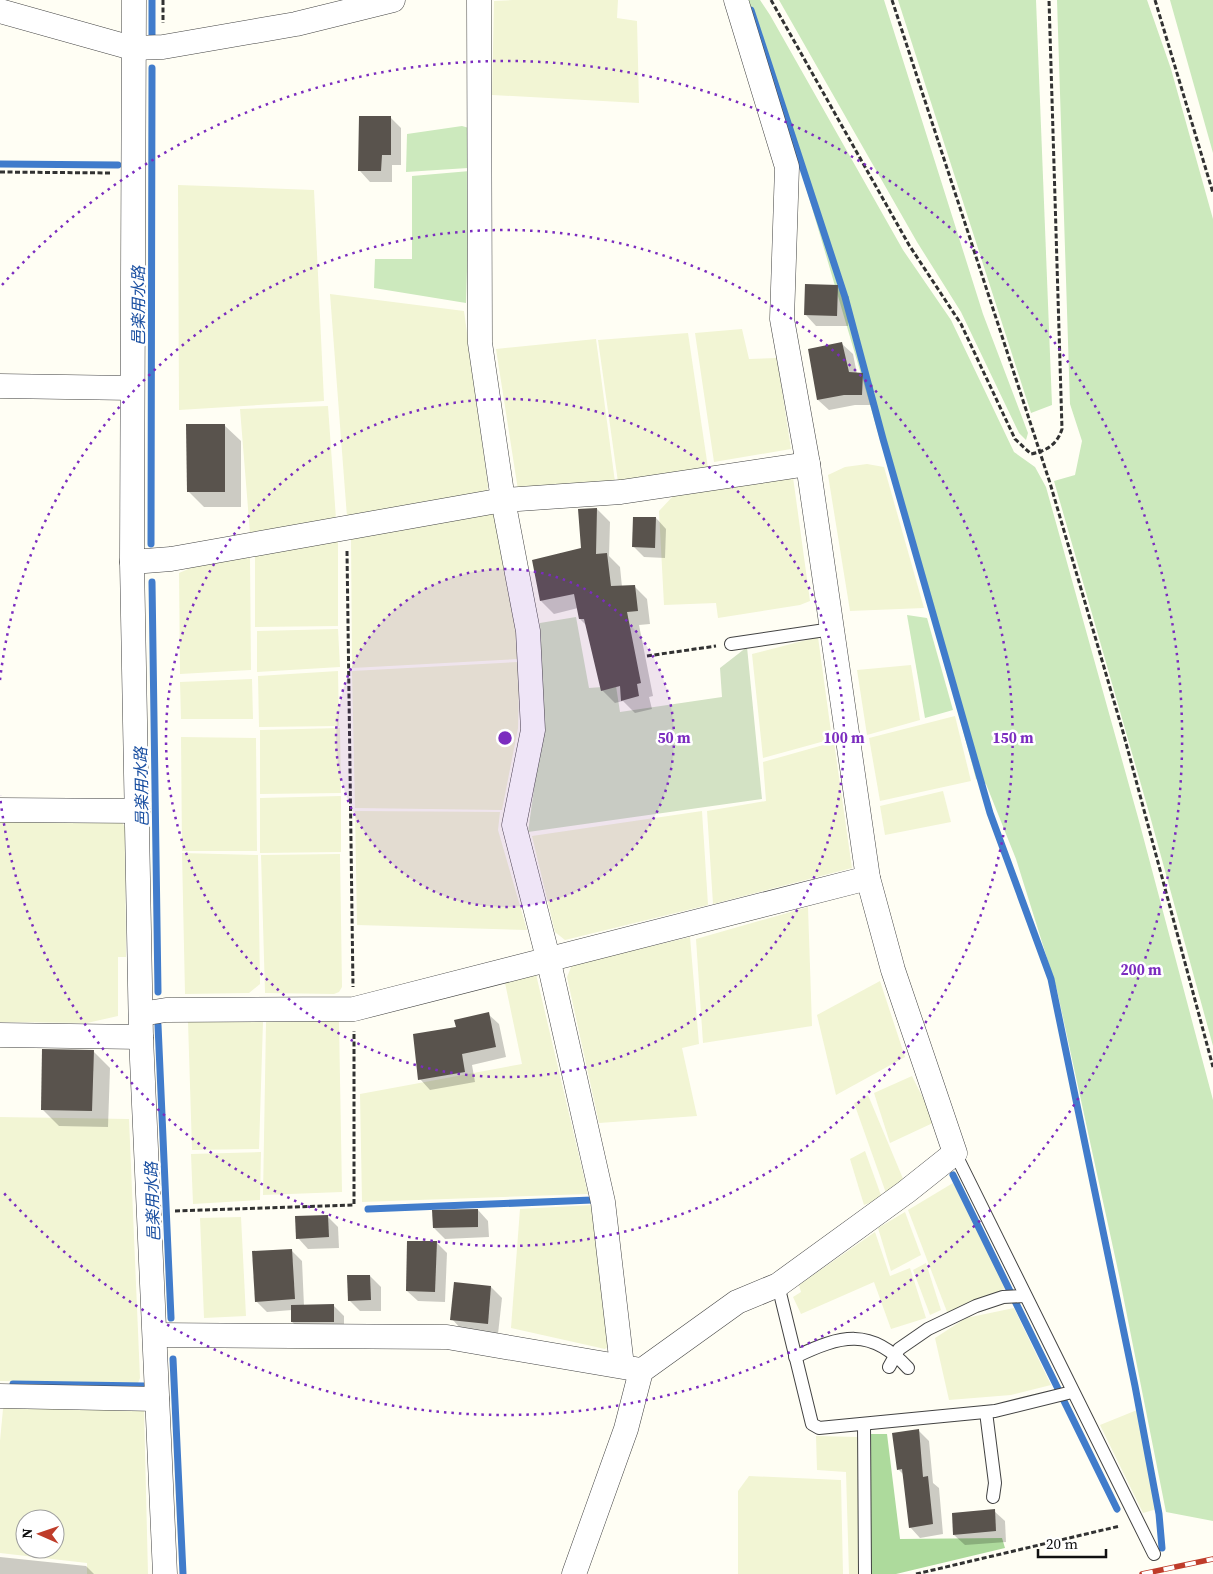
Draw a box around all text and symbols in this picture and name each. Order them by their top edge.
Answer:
water label: 邑楽用水路 [127,264,149,346]
text: 50 m [657,727,691,748]
text: 100 m [823,727,865,748]
text: 150 m [992,727,1034,748]
centre of rings [496,729,514,747]
water label: 邑楽用水路 [129,745,153,827]
text: 200 m [1120,959,1162,980]
water label: 邑楽用水路 [140,1160,164,1242]
north arrow [15,1509,65,1559]
scale bar [1038,1526,1106,1558]
text: N [17,1528,37,1539]
text: 20 m [1046,1533,1078,1554]

